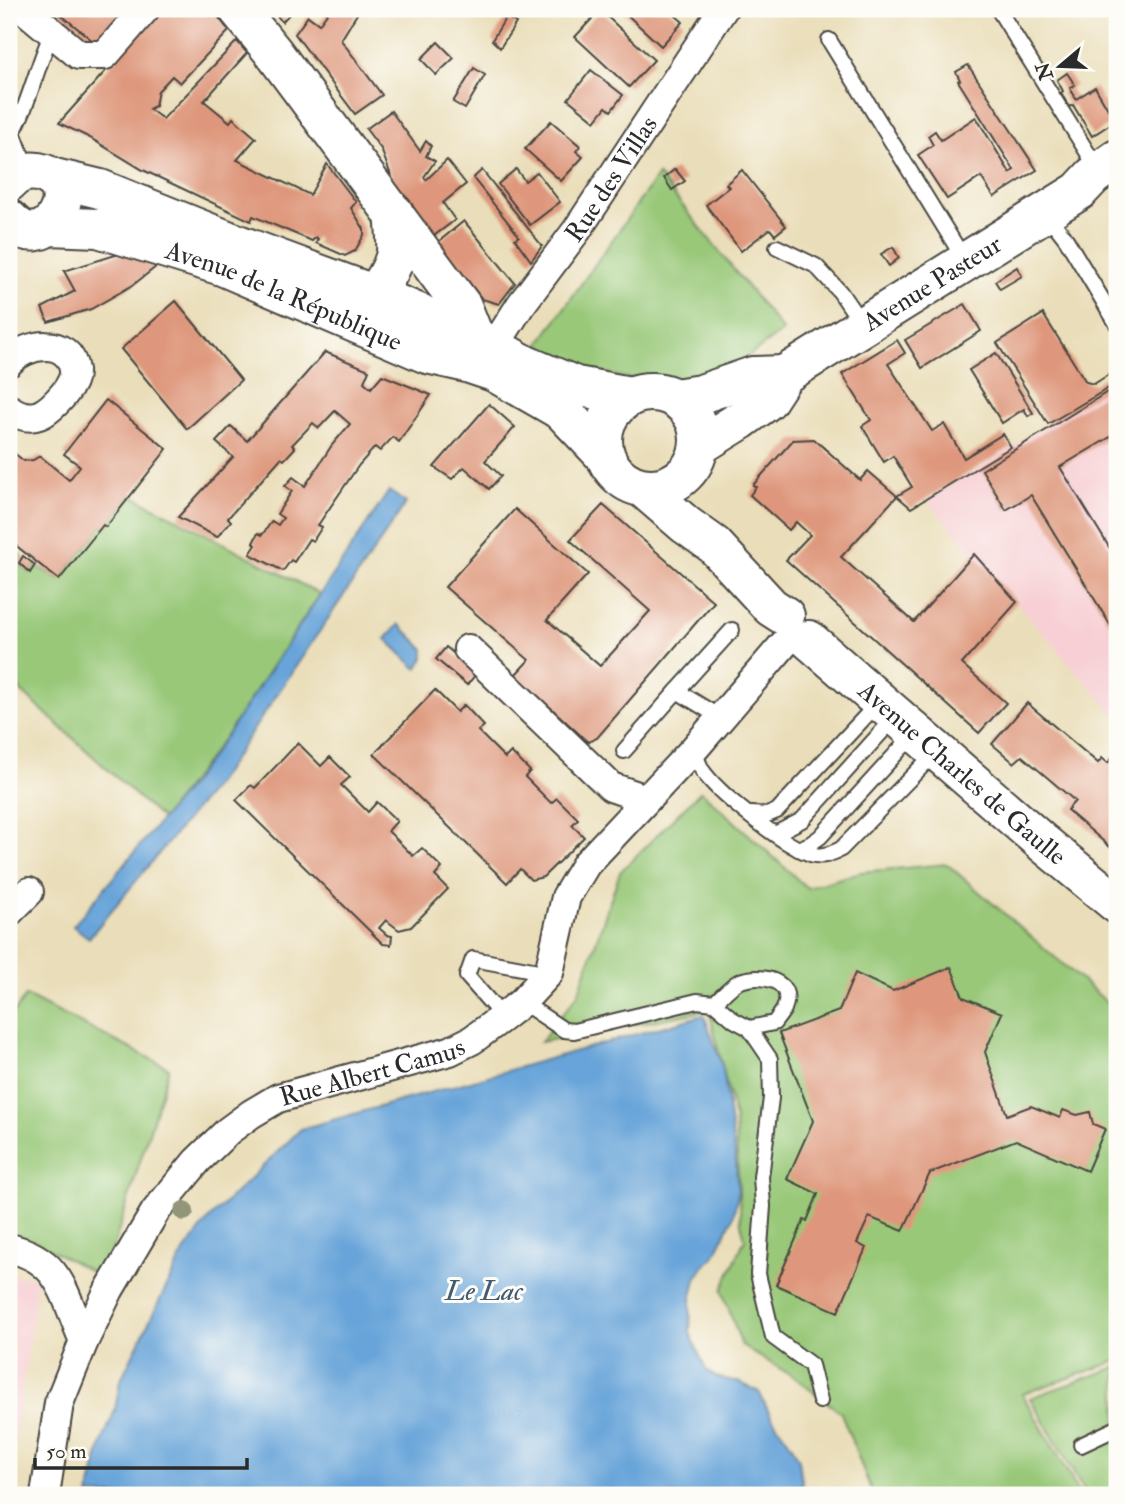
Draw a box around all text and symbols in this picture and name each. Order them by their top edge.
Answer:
north arrow [1024,32,1094,102]
text: N [1030,58,1059,84]
street label: Rue des Villas [559,110,665,249]
street label: Avenue Pasteur [856,228,1008,339]
street label: Avenue de la République [161,234,407,358]
street label: Avenue Charles de Gaulle [850,674,1072,873]
street label: Rue Albert Camus [276,1031,471,1114]
water label: Le Lac [444,1274,524,1309]
scale bar [35,1427,247,1471]
text: 50 m [46,1438,87,1465]

